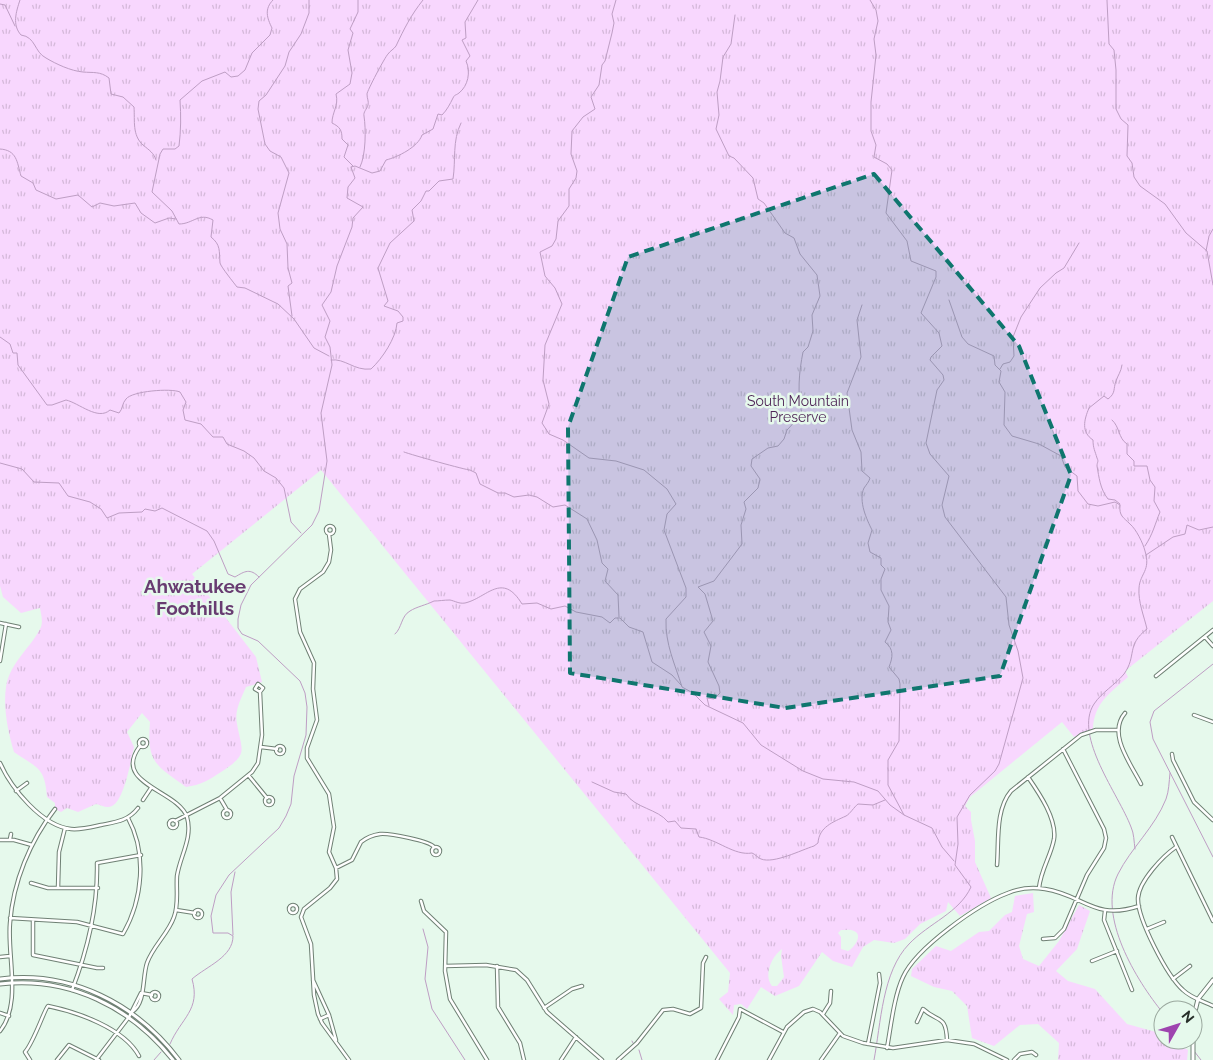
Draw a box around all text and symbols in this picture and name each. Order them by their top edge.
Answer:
park label: South Mountain Preserve [747,393,849,425]
district label: Ahwatukee Foothills [144,575,246,619]
north arrow [1153,1000,1203,1050]
text: N [1179,1008,1198,1026]

